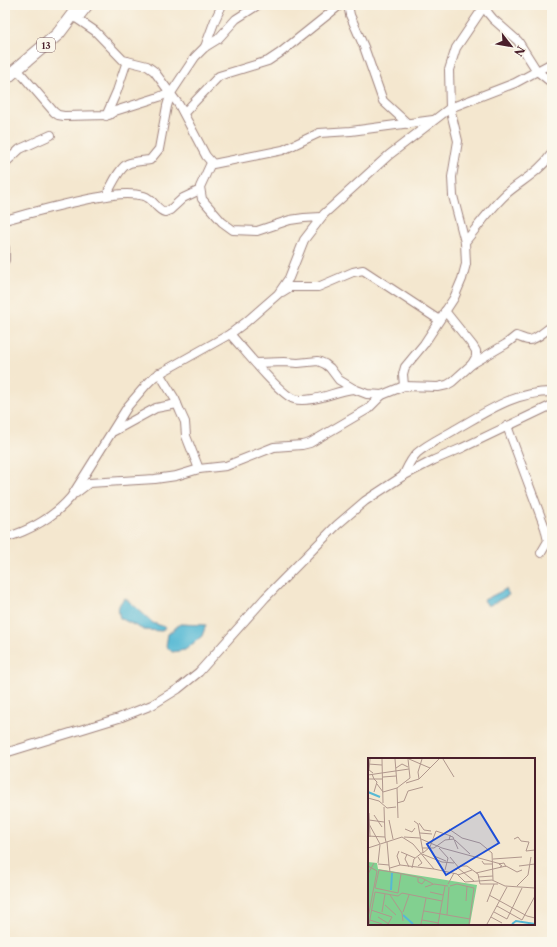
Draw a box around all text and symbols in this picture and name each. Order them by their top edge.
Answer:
north arrow [491,26,531,66]
road number: 13 [37,38,55,52]
text: N [511,43,528,59]
inset map [368,758,535,925]

